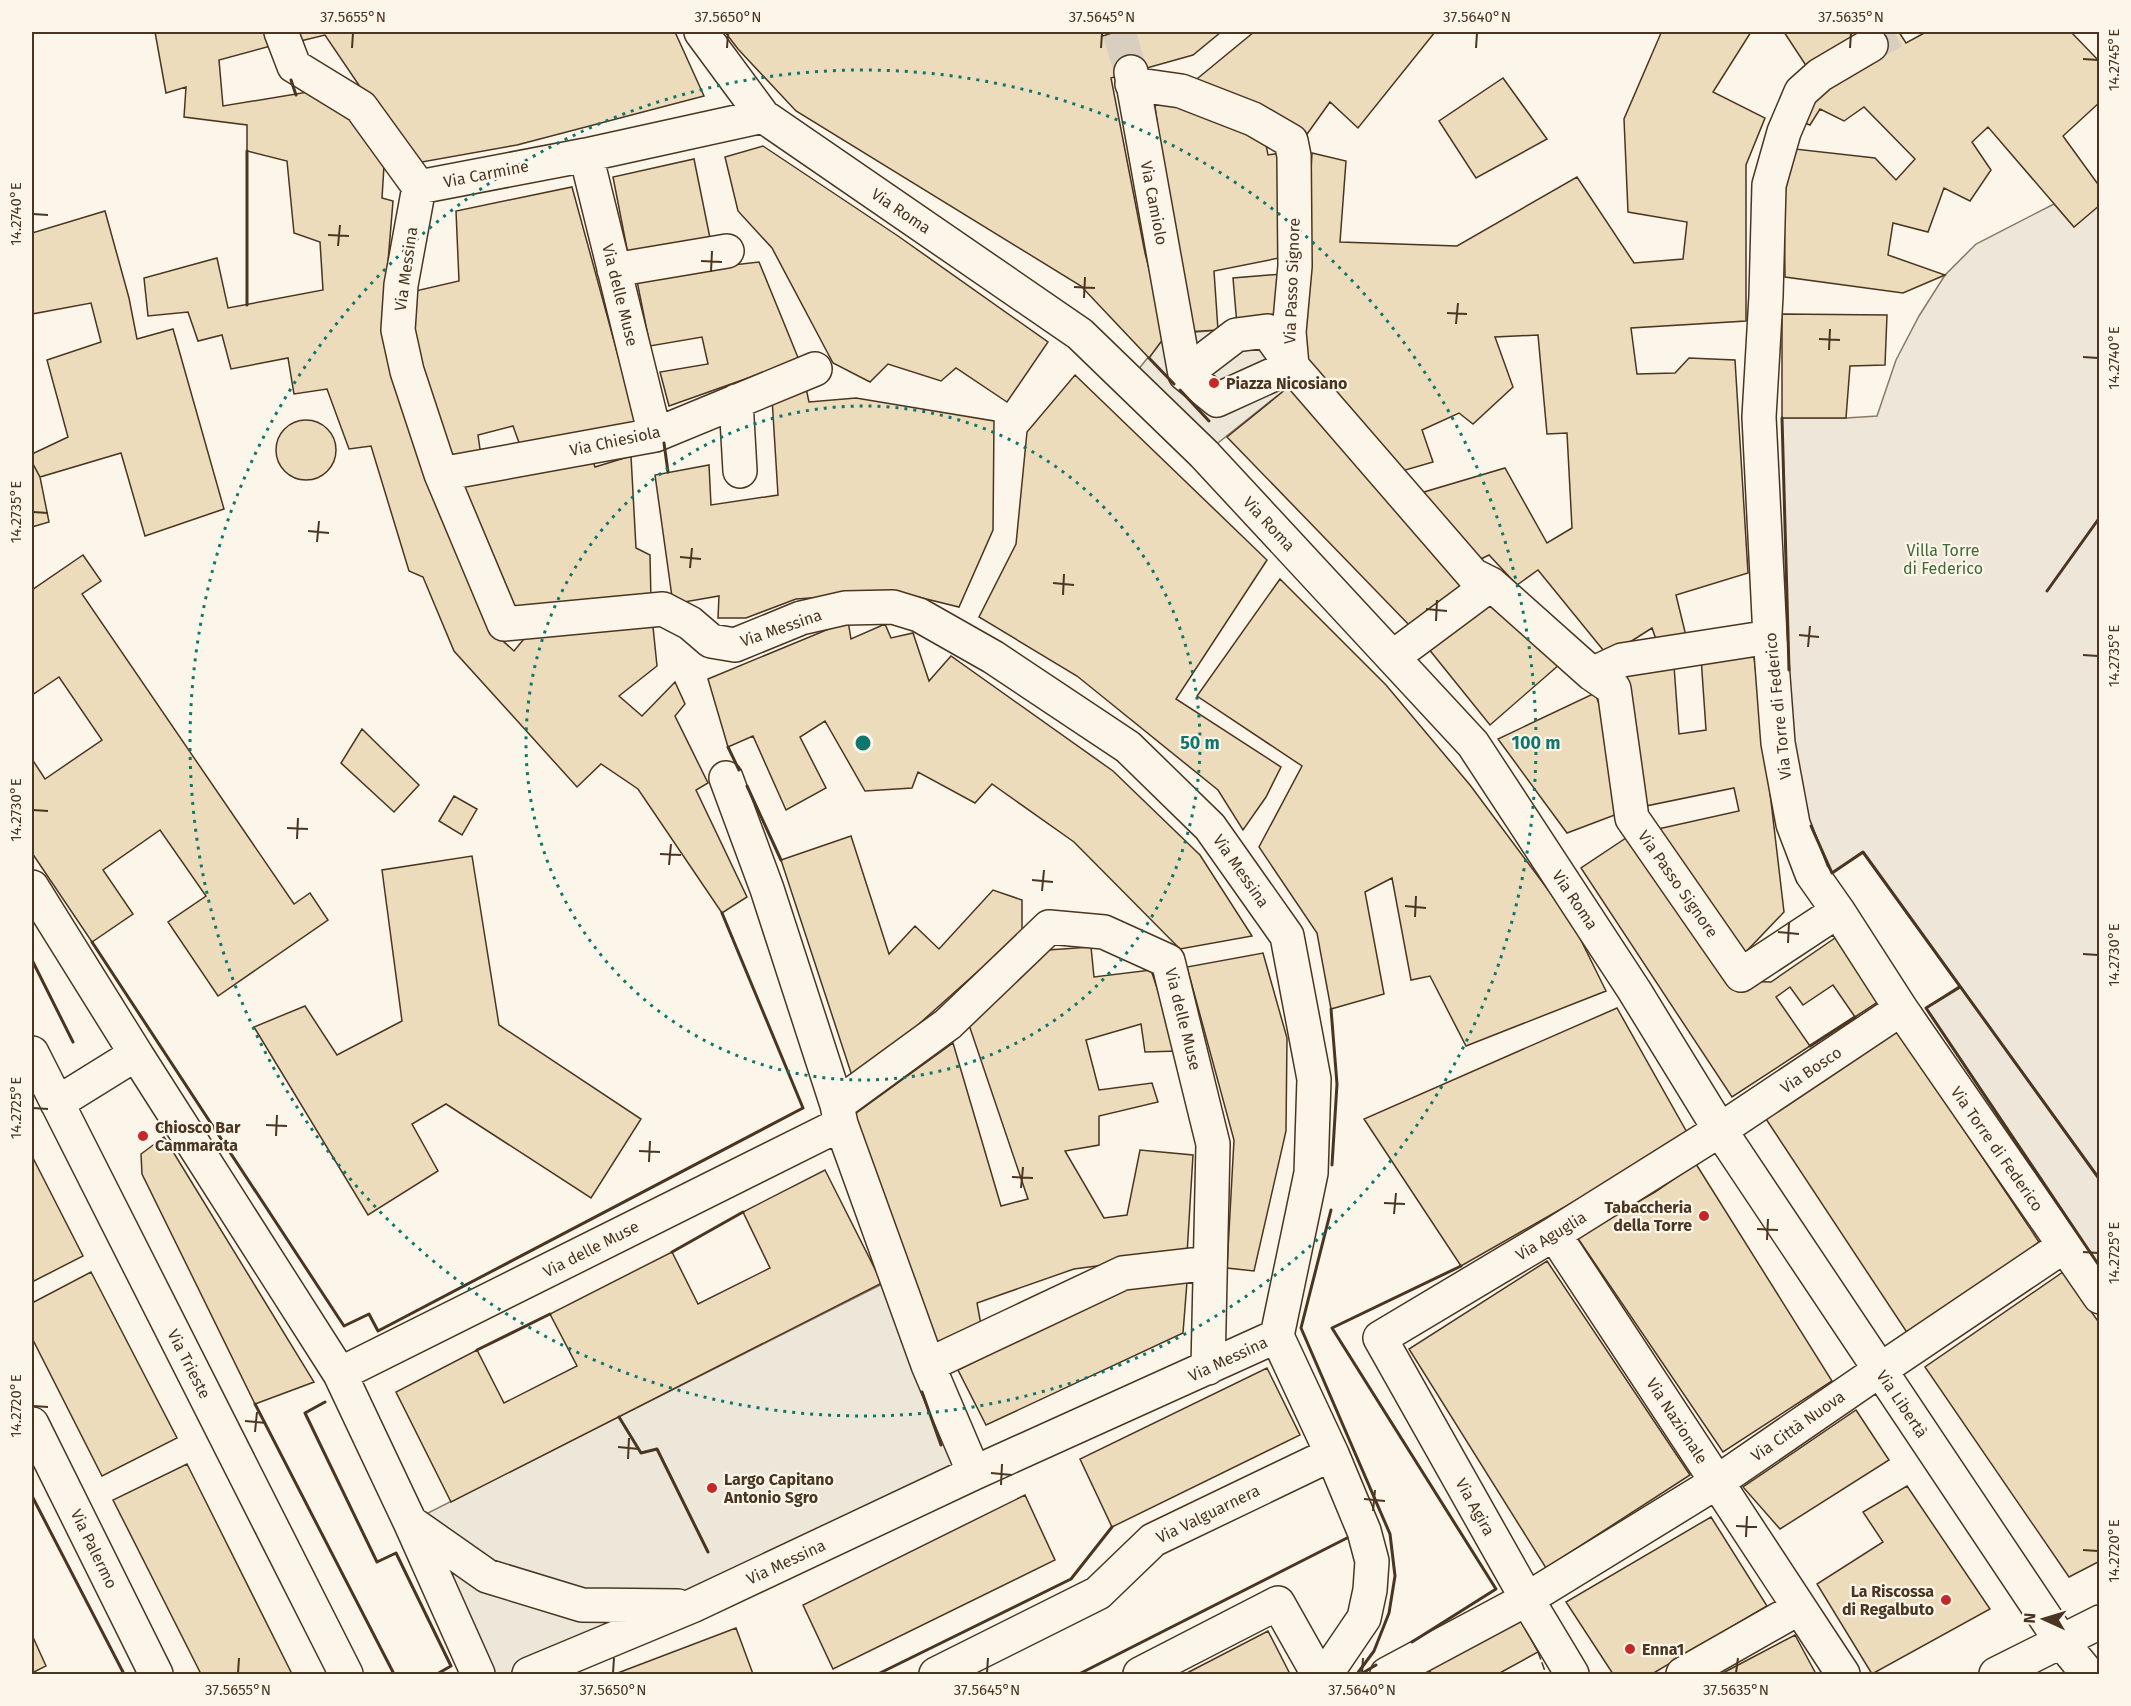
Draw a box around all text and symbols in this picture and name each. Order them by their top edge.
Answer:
text: 37.5655°N [320,8,386,26]
text: 37.5650°N [694,8,762,26]
text: 37.5645°N [1069,8,1135,26]
text: 37.5640°N [1443,8,1511,26]
text: 37.5635°N [1818,8,1884,26]
text: 14.2745°E [2105,29,2123,91]
street label: Via Carmine [442,156,530,192]
street label: Via Camiolo [1137,159,1171,247]
text: 14.2740°E [7,182,25,246]
street label: Via Roma [868,184,934,238]
street label: Via Passo Signore [1280,218,1304,344]
street label: Via Messina [391,226,421,312]
street label: Via delle Muse [598,242,642,348]
text: 14.2740°E [2105,326,2123,390]
place label: Piazza Nicosiano [1226,374,1347,393]
marker: Piazza Nicosiano [1207,376,1221,390]
street label: Via Chiesiola [568,422,662,460]
text: 14.2735°E [7,481,25,543]
street label: Via Roma [1239,493,1299,555]
park label: Villa Torre di Federico [1903,541,1983,578]
street label: Via Messina [738,605,824,651]
text: 14.2735°E [2105,625,2123,687]
street label: Via Torre di Federico [1761,631,1795,781]
text: 50 m [1180,732,1220,754]
text: 100 m [1512,732,1560,754]
centre of rings [853,733,873,753]
text: 14.2730°E [7,778,25,842]
street label: Via Passo Signore [1634,827,1722,941]
street label: Via Messina [1209,831,1273,911]
street label: Via Roma [1548,867,1602,933]
text: 14.2730°E [2105,923,2123,987]
street label: Via delle Muse [1161,966,1205,1072]
street label: Via Bosco [1777,1043,1845,1097]
text: 14.2725°E [7,1077,25,1139]
street label: Via Torre di Federico [1947,1083,2047,1215]
place label: Chiosco Bar Cammarata [155,1118,241,1155]
marker: Chiosco Bar Cammarata [136,1129,150,1143]
place label: Tabaccheria della Torre [1604,1198,1692,1235]
street label: Via Aguglia [1512,1207,1590,1265]
marker: Tabaccheria della Torre [1697,1209,1711,1223]
street label: Via delle Muse [540,1217,642,1281]
text: 14.2725°E [2105,1222,2123,1284]
street label: Via Trieste [163,1326,215,1402]
street label: Via Messina [1186,1332,1270,1386]
street label: Via Libertà [1872,1367,1932,1441]
text: 14.2720°E [7,1374,25,1438]
street label: Via Nazionale [1642,1375,1712,1467]
street label: Via Città Nuova [1747,1387,1849,1465]
place label: Largo Capitano Antonio Sgro [723,1470,834,1507]
street label: Via Agira [1451,1475,1499,1539]
marker: Largo Capitano Antonio Sgro [705,1481,719,1495]
street label: Via Valguarnera [1153,1481,1263,1547]
street label: Via Palermo [67,1506,121,1592]
text: 14.2720°E [2105,1519,2123,1583]
street label: Via Messina [744,1535,828,1589]
place label: La Riscossa di Regalbuto [1842,1582,1934,1619]
north arrow [2014,1589,2074,1649]
marker: La Riscossa di Regalbuto [1939,1593,1953,1607]
text: N [2020,1612,2039,1624]
place label: Enna1 [1642,1640,1684,1659]
marker: Enna1 [1623,1642,1637,1656]
text: 37.5655°N [205,1681,271,1699]
text: 37.5650°N [579,1681,647,1699]
text: 37.5645°N [954,1681,1020,1699]
text: 37.5640°N [1328,1681,1396,1699]
text: 37.5635°N [1703,1681,1769,1699]

